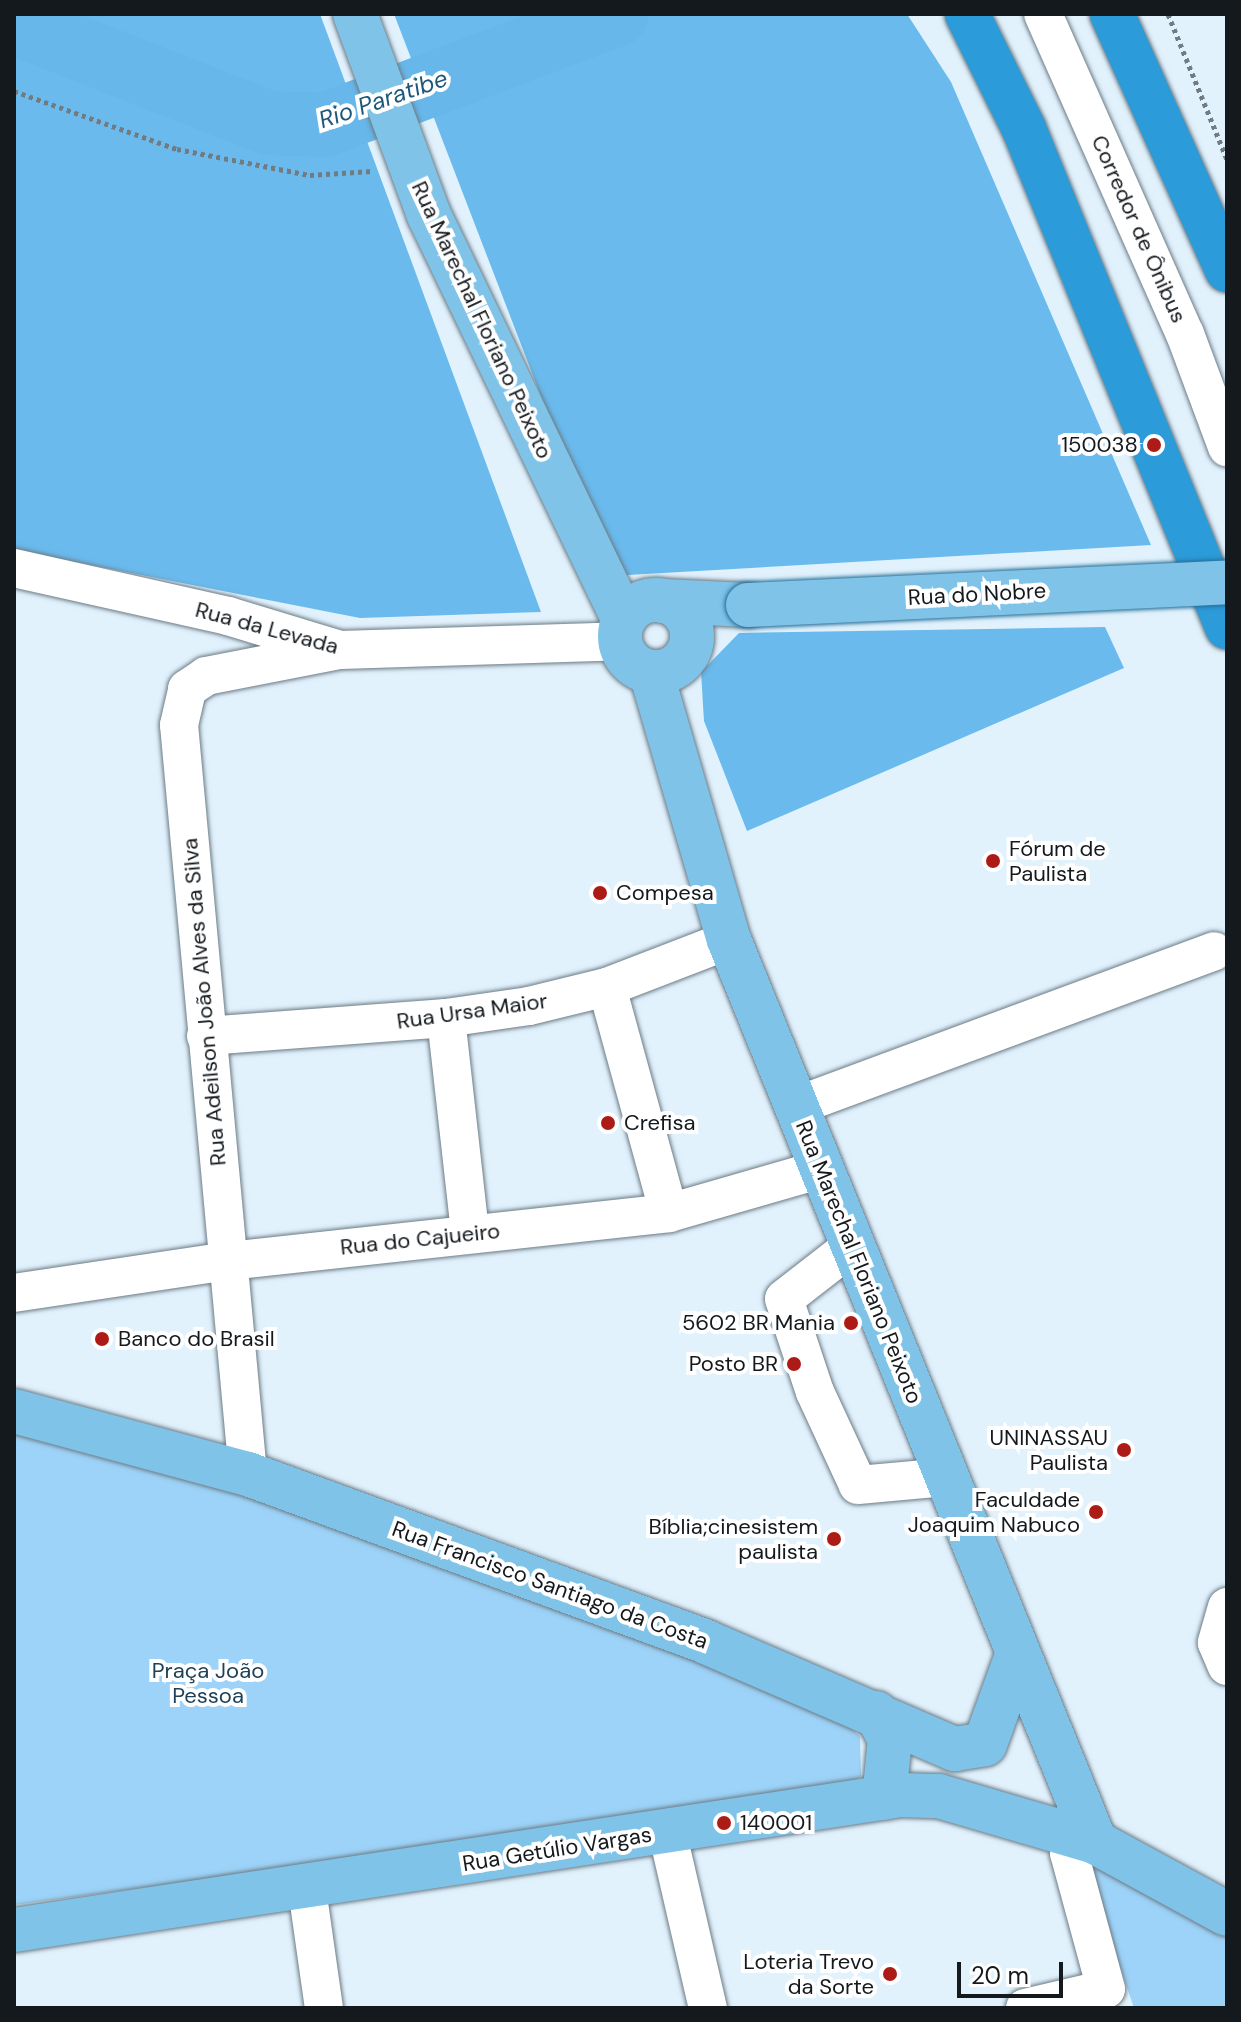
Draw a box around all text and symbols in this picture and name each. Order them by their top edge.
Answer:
water label: Rio Paratibe [315,64,451,134]
street label: Corredor de Ônibus [1086,131,1192,327]
street label: Rua Marechal Floriano Peixoto [406,177,558,463]
place label: 150038 [1061,432,1138,458]
marker: 150038 [1145,436,1163,454]
street label: Rua do Nobre [907,577,1047,611]
street label: Rua da Levada [193,596,341,660]
place label: Fórum de Paulista [1009,835,1106,886]
street label: Rua Adeilson João Alves da Silva [177,837,231,1167]
marker: Fórum de Paulista [984,852,1002,870]
place label: Compesa [616,880,714,906]
marker: Compesa [591,884,609,902]
street label: Rua Ursa Maior [395,987,549,1035]
place label: Crefisa [624,1110,695,1136]
marker: Crefisa [599,1114,617,1132]
street label: Rua Marechal Floriano Peixoto [790,1117,928,1407]
street label: Rua do Cajueiro [339,1217,501,1261]
place label: 5602 BR Mania [682,1310,835,1336]
marker: 5602 BR Mania [842,1314,860,1332]
place label: Banco do Brasil [118,1326,275,1352]
marker: Banco do Brasil [93,1330,111,1348]
place label: Posto BR [689,1351,778,1377]
marker: Posto BR [785,1355,803,1373]
place label: UNINASSAU Paulista [990,1424,1108,1476]
marker: UNINASSAU Paulista [1115,1441,1133,1459]
place label: Faculdade Joaquim Nabuco [908,1486,1080,1538]
marker: Faculdade Joaquim Nabuco [1087,1503,1105,1521]
place label: Bíblia;cinesistem paulista [649,1513,818,1564]
street label: Rua Francisco Santiago da Costa [389,1515,711,1655]
marker: Bíblia;cinesistem paulista [825,1530,843,1548]
park label: Praça João Pessoa [152,1657,264,1708]
place label: 140001 [740,1810,812,1836]
marker: 140001 [715,1814,733,1832]
street label: Rua Getúlio Vargas [461,1821,653,1877]
scale bar [961,1946,1067,1996]
place label: Loteria Trevo da Sorte [743,1948,874,2000]
text: 20 m [971,1960,1029,1991]
marker: Loteria Trevo da Sorte [881,1965,899,1983]

